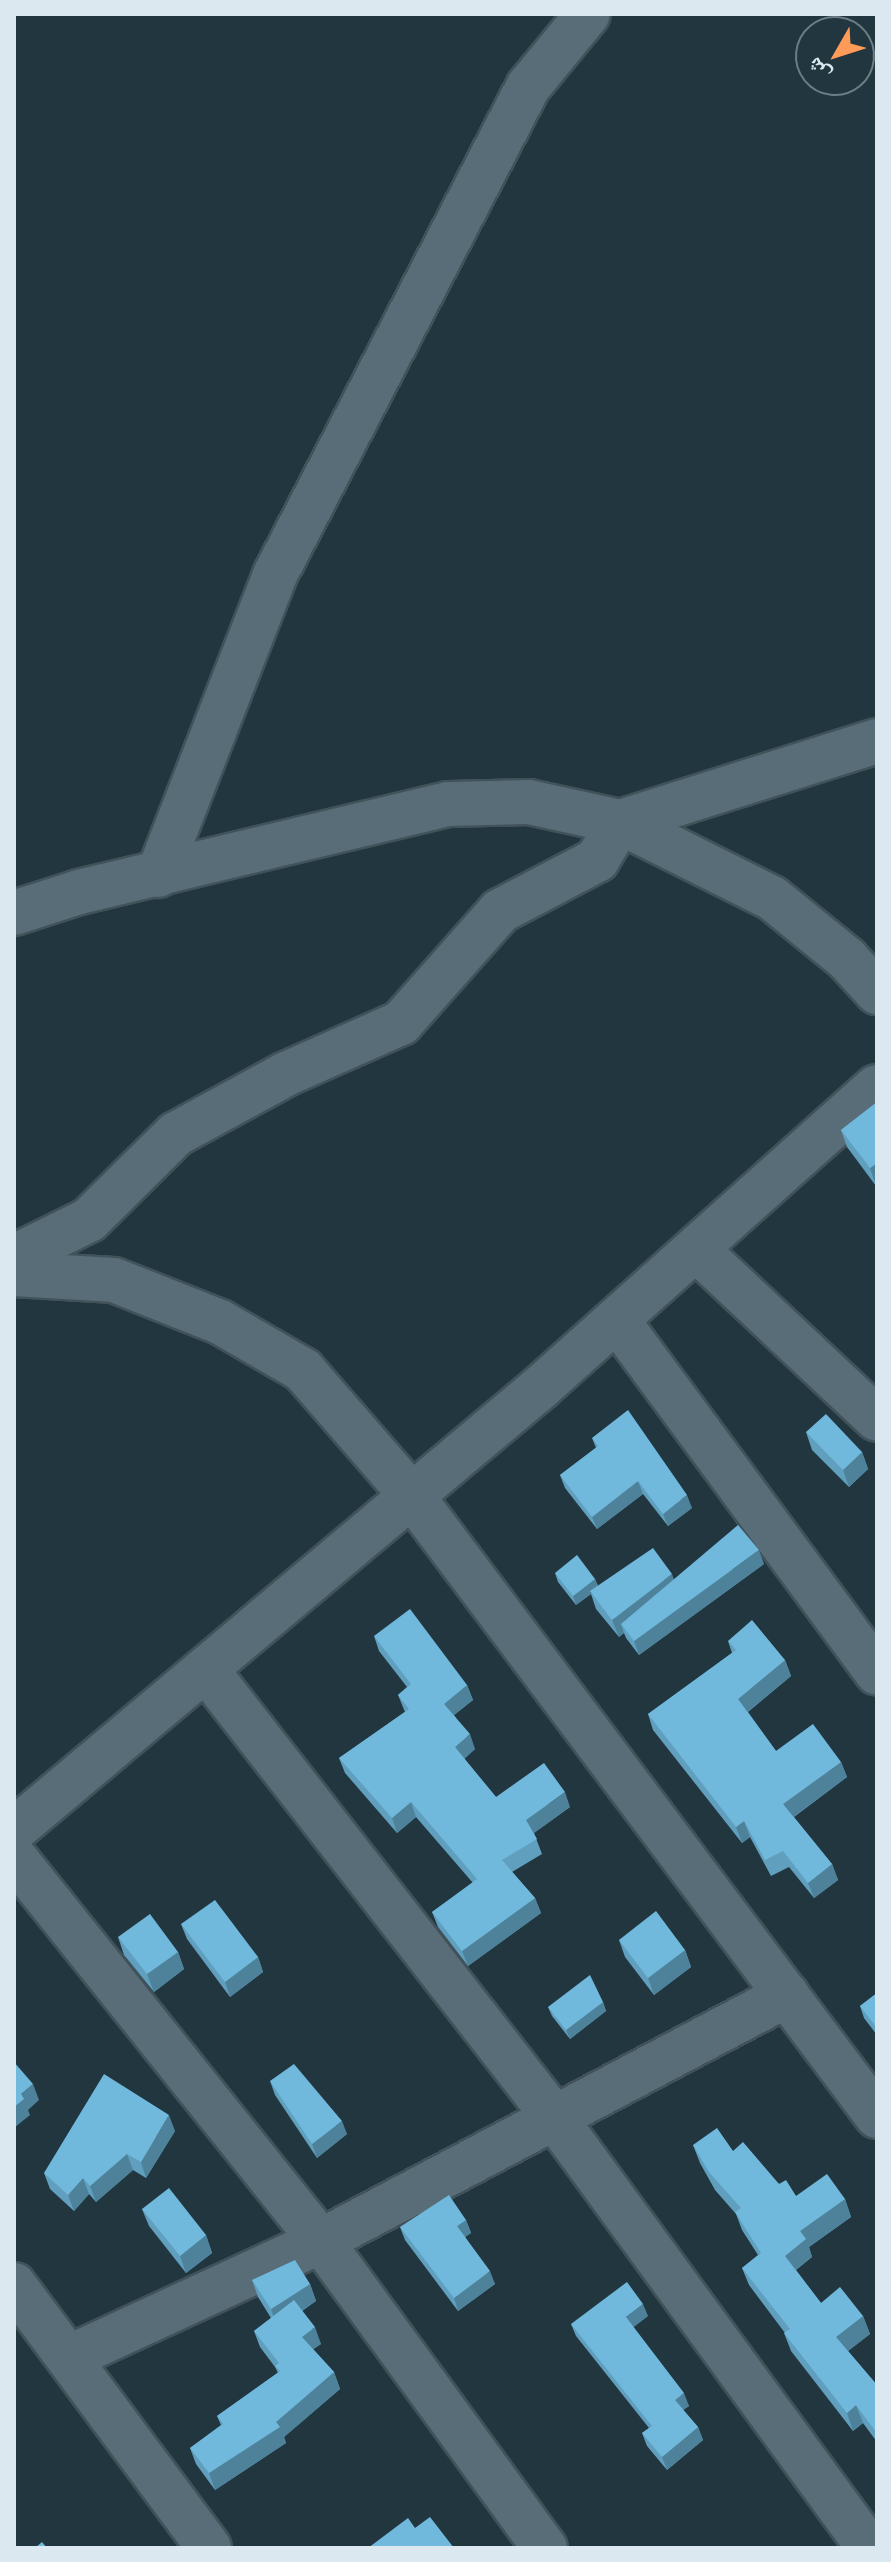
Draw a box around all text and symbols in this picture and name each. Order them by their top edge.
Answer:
north arrow [795,16,875,96]
text: ش [800,52,836,88]

